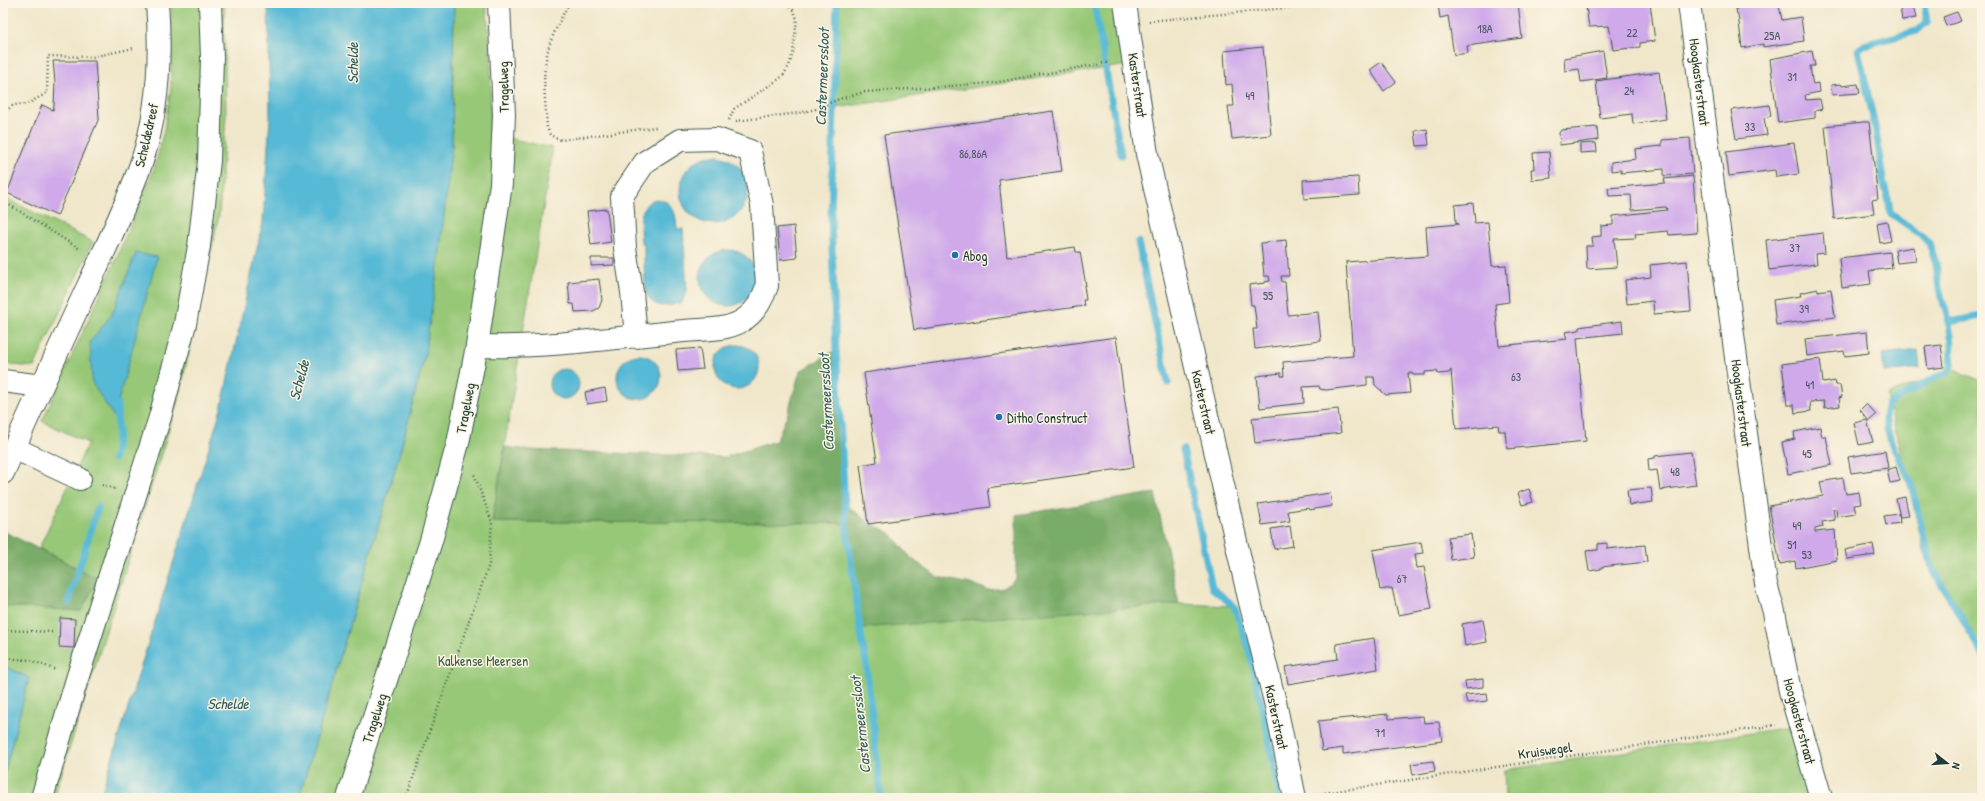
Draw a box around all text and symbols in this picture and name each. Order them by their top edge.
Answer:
house number: 18A [1477,20,1493,37]
house number: 22 [1626,24,1638,41]
water label: Castermeerssloot [810,25,834,126]
house number: 25A [1764,27,1780,44]
street label: Hoogkasterstraat [1684,37,1715,127]
water label: Schelde [342,42,363,83]
street label: Kasterstraat [1124,51,1152,119]
street label: Tragelweg [493,61,514,113]
house number: 31 [1787,68,1797,85]
house number: 24 [1624,82,1635,99]
house number: 49 [1246,87,1255,104]
street label: Scheldedreef [129,101,163,169]
house number: 33 [1745,118,1755,135]
house number: 86,86A [959,145,987,162]
house number: 37 [1789,239,1801,256]
place label: Abog [963,246,987,266]
marker: Abog [950,250,960,260]
house number: 55 [1263,287,1273,304]
house number: 39 [1799,300,1809,317]
water label: Castermeerssloot [813,350,839,451]
water label: Schelde [284,357,315,402]
street label: Hoogkasterstraat [1726,358,1757,448]
street label: Kasterstraat [1187,368,1221,436]
house number: 63 [1511,368,1521,385]
house number: 41 [1806,376,1814,393]
street label: Tragelweg [451,381,480,435]
place label: Ditho Construct [1007,408,1088,427]
marker: Ditho Construct [994,412,1004,422]
house number: 45 [1802,445,1812,462]
house number: 48 [1670,463,1680,480]
house number: 49 [1793,517,1802,534]
house number: 51 [1787,536,1797,553]
house number: 53 [1802,546,1812,563]
house number: 67 [1397,570,1407,587]
park label: Kalkense Meersen [438,651,528,670]
water label: Castermeerssloot [844,673,876,775]
street label: Hoogkasterstraat [1778,676,1821,766]
street label: Kasterstraat [1261,683,1293,751]
street label: Tragelweg [357,691,392,746]
water label: Schelde [208,693,249,714]
house number: 71 [1375,724,1385,741]
street label: Kruiswegel [1517,737,1574,764]
north arrow [1927,743,1967,783]
text: N [1949,761,1964,771]

